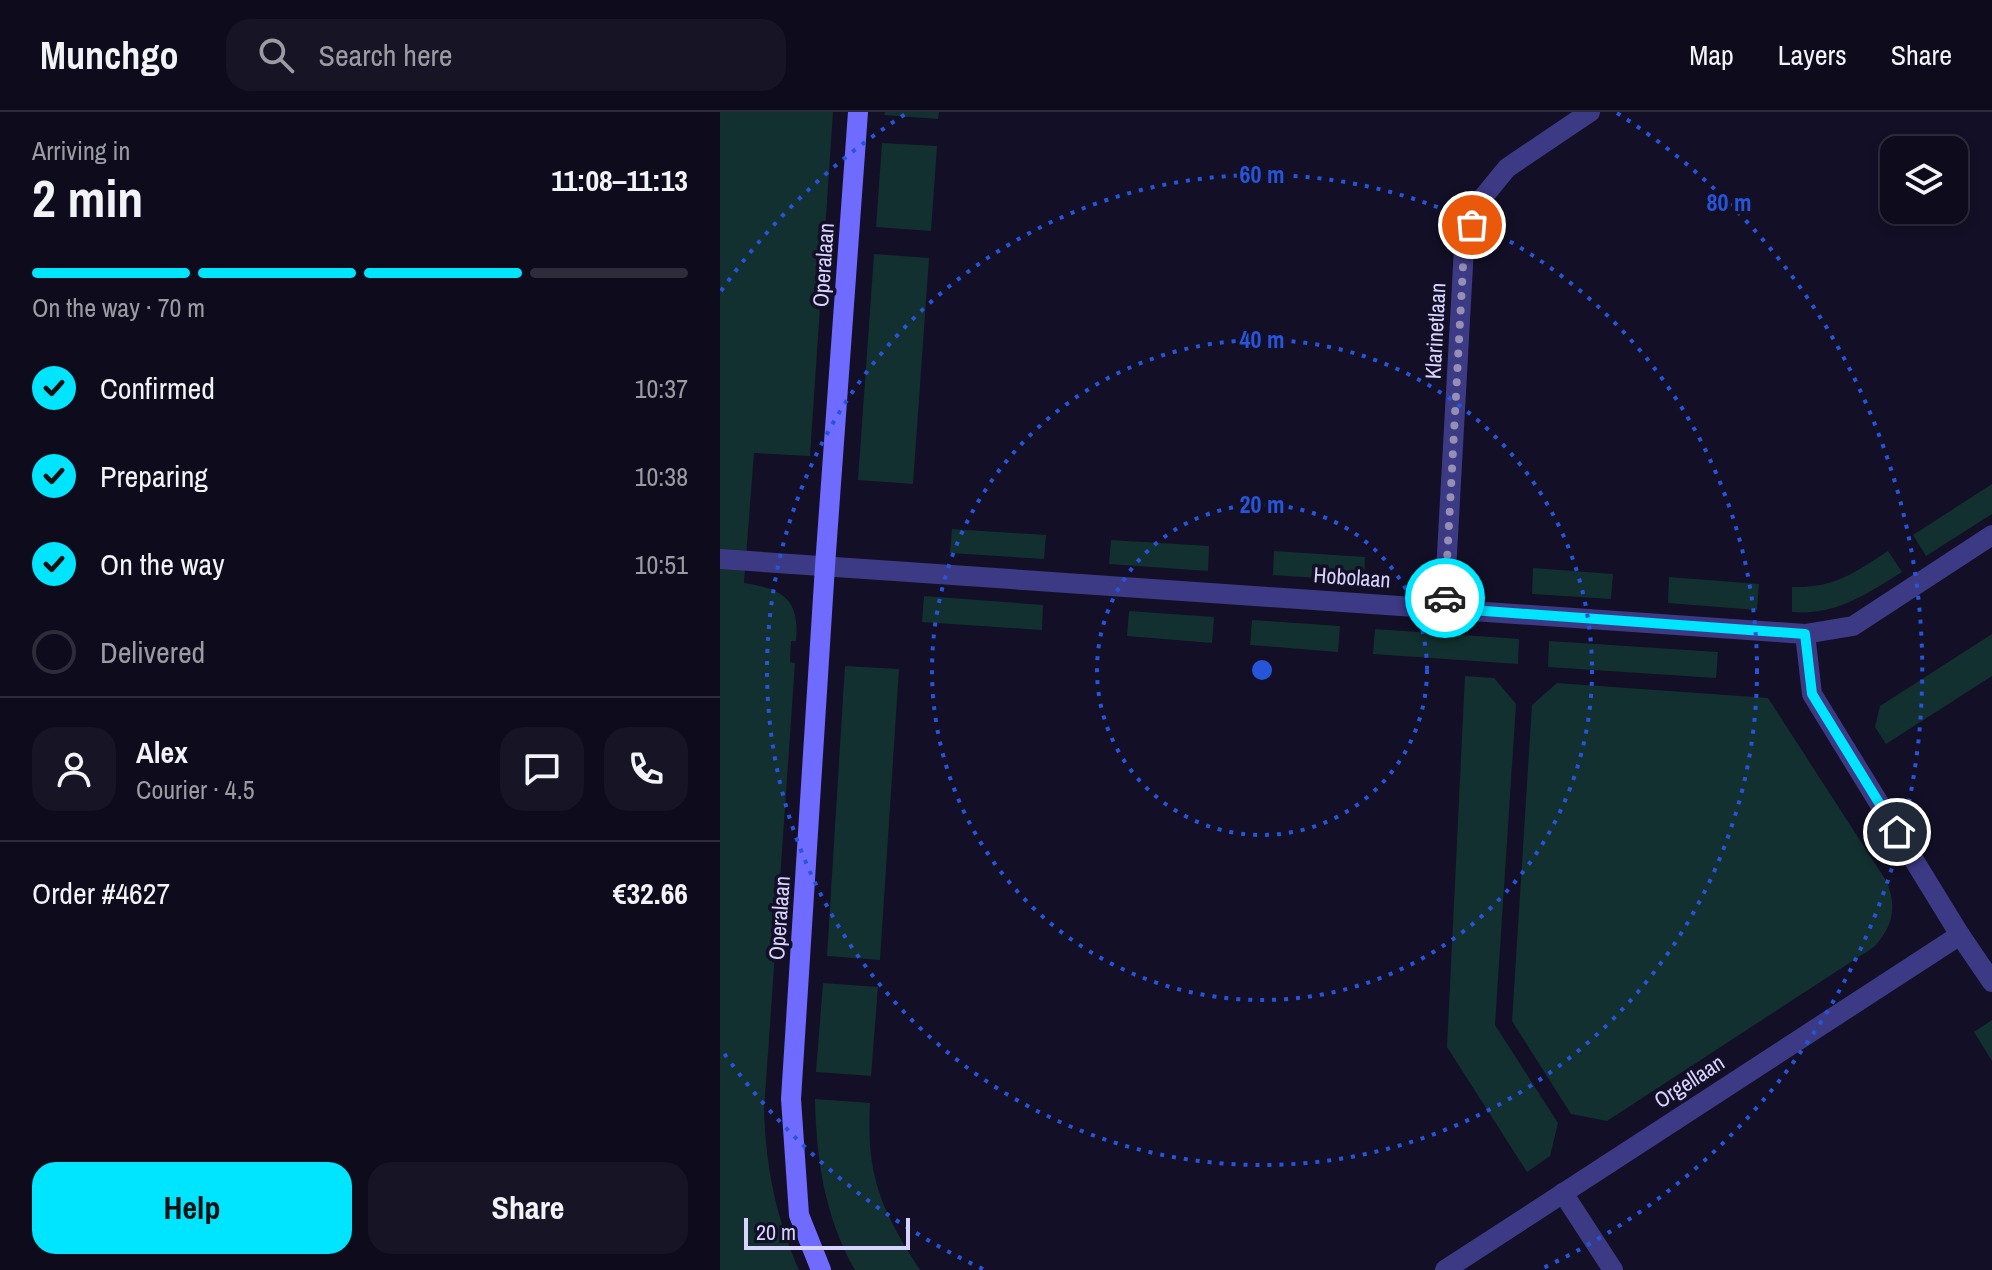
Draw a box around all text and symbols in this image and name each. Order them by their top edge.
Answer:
search box [226,19,786,91]
text: Munchgo [40,30,178,81]
icon: search [254,33,298,77]
text: Search here [318,35,453,75]
text: Map [1689,36,1734,74]
text: Layers [1778,36,1847,74]
text: Share [1891,36,1952,74]
text: Arriving in [32,133,130,168]
map controls [1880,136,1968,224]
button: layers [1880,136,1968,224]
text: 60 m [1240,158,1284,190]
text: 11:08–11:13 [551,160,688,200]
text: 2 min [32,163,143,233]
text: 80 m [1707,186,1751,218]
pin [1438,191,1506,259]
icon: bag [1450,203,1494,247]
street label: Operalaan [805,222,841,308]
street label: Klarinetlaan [1418,282,1452,380]
text: On the way · 70 m [32,290,205,325]
text: 40 m [1240,323,1284,355]
icon: check [32,366,76,410]
text: Confirmed [100,368,215,408]
text: 10:37 [635,371,688,406]
icon: check [32,454,76,498]
text: Preparing [100,456,208,496]
text: 10:38 [635,459,688,494]
text: 20 m [1240,488,1284,520]
icon: check [32,542,76,586]
text: On the way [100,544,224,584]
text: 10:51 [635,547,688,582]
courier [1405,558,1485,638]
street label: Hobolaan [1312,559,1392,595]
icon: car [1423,576,1467,620]
text: Delivered [100,632,205,672]
centre of rings [1248,656,1276,684]
button: person [32,727,116,811]
button: chat [500,727,584,811]
button: phone [604,727,688,811]
text: Alex [136,732,188,772]
text: Courier · 4.5 [136,772,255,807]
pin [1863,798,1931,866]
icon: home [1875,810,1919,854]
text: Order #4627 [32,873,170,913]
text: €32.66 [613,873,688,913]
street label: Operalaan [761,875,797,961]
street label: Orgellaan [1648,1047,1730,1115]
button: Help [32,1162,352,1254]
button: Share [368,1162,688,1254]
scale bar [744,1214,910,1250]
text: 20 m [756,1217,796,1247]

